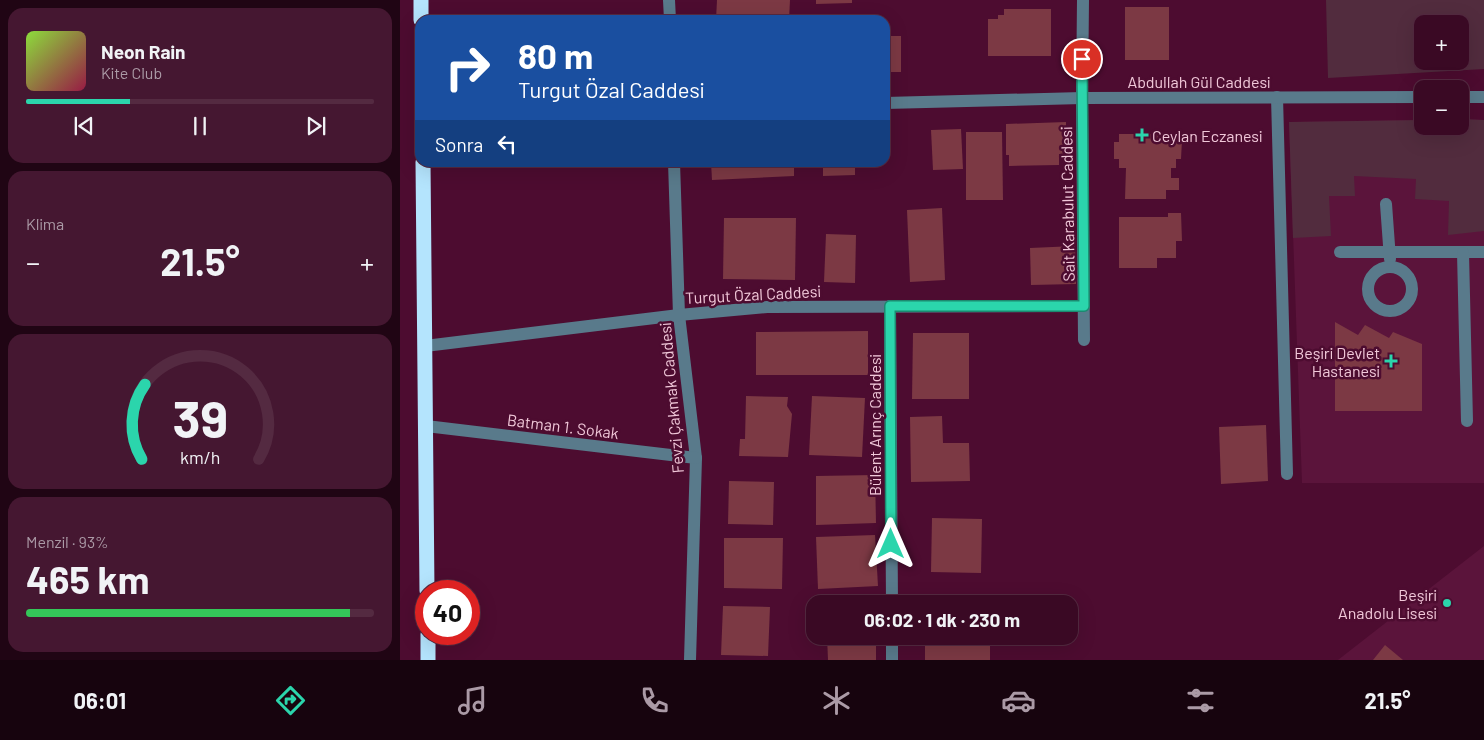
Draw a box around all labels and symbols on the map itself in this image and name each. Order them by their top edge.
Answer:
pin [1061,38,1103,80]
street label: Abdullah Gül Caddesi [1127,72,1271,91]
street label: Sait Karabulut Caddesi [1056,126,1078,282]
place label: Ceylan Eczanesi [1152,126,1262,145]
marker: Ceylan Eczanesi [1136,129,1148,141]
street label: Turgut Özal Caddesi [685,281,821,307]
street label: Fevzi Çakmak Caddesi [655,322,687,474]
place label: Beşiri Devlet Hastanesi [1294,343,1380,380]
street label: Bülent Arınç Caddesi [865,354,884,496]
marker: Beşiri Devlet Hastanesi [1384,354,1398,368]
street label: Batman 1. Sokak [506,410,620,442]
position arrow [864,517,916,569]
speed limit sign: 40 [415,580,480,645]
place label: Beşiri Anadolu Lisesi [1338,585,1437,622]
marker: Beşiri Anadolu Lisesi [1441,597,1453,609]

